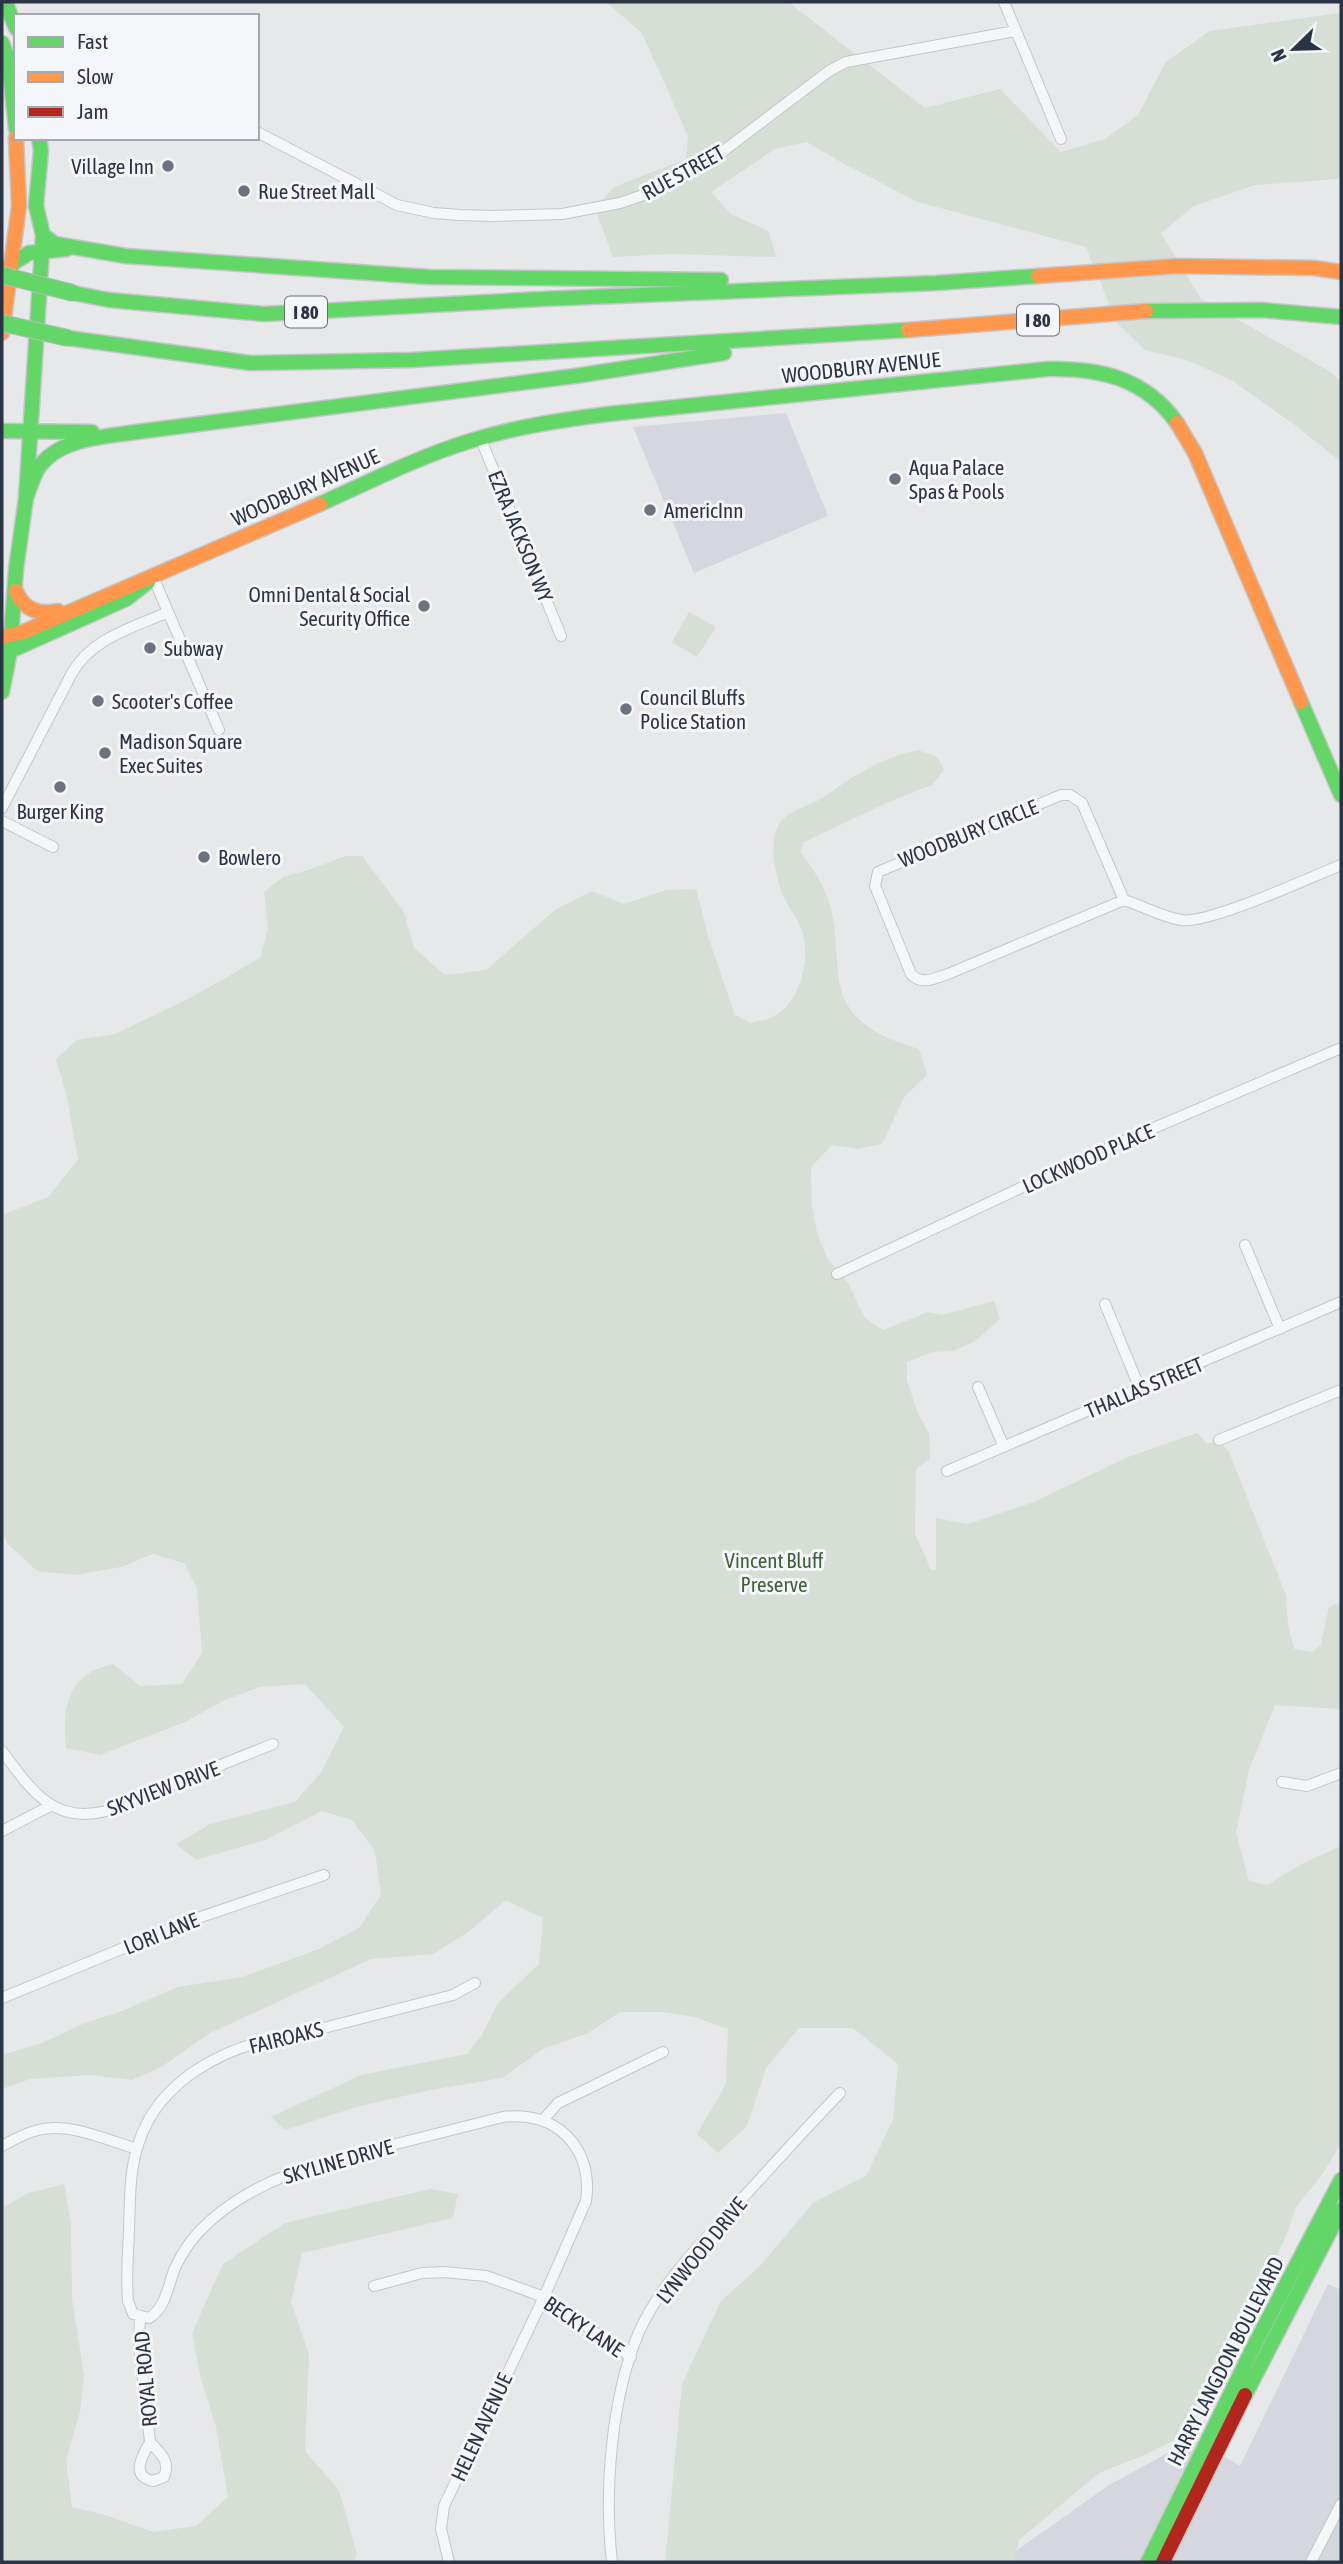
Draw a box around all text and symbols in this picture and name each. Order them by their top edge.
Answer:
legend [14,14,259,140]
north arrow [1259,14,1329,84]
text: Fast [77,29,108,53]
text: N [1266,46,1291,65]
text: Slow [77,64,114,88]
text: Jam [77,99,109,123]
street label: RUE STREET [638,140,728,204]
place label: Village Inn [71,154,154,178]
marker: Village Inn [160,158,176,174]
place label: Rue Street Mall [258,179,375,203]
marker: Rue Street Mall [236,183,252,199]
road number: I 80 [285,296,327,328]
road number: I 80 [1017,304,1059,336]
street label: WOODBURY AVENUE [781,347,941,387]
street label: WOODBURY AVENUE [227,444,383,530]
place label: Aqua Palace Spas & Pools [909,455,1004,503]
street label: EZRA JACKSON WY [484,467,559,606]
marker: Aqua Palace Spas & Pools [887,471,903,487]
place label: AmericInn [664,498,743,522]
marker: AmericInn [642,502,658,518]
place label: Omni Dental & Social Security Office [249,582,410,630]
marker: Omni Dental & Social Security Office [416,598,432,614]
place label: Subway [164,636,224,660]
marker: Subway [142,640,158,656]
place label: Council Bluffs Police Station [640,685,746,733]
place label: Scooter's Coffee [112,689,233,713]
marker: Scooter's Coffee [90,693,106,709]
marker: Council Bluffs Police Station [618,701,634,717]
place label: Madison Square Exec Suites [119,729,242,777]
marker: Madison Square Exec Suites [97,745,113,761]
marker: Burger King [52,779,68,795]
street label: WOODBURY CIRCLE [895,794,1041,872]
place label: Burger King [16,799,104,823]
place label: Bowlero [218,845,281,869]
marker: Bowlero [196,849,212,865]
street label: LOCKWOOD PLACE [1019,1118,1157,1198]
street label: THALLAS STREET [1081,1351,1207,1423]
park label: Vincent Bluff Preserve [725,1548,824,1596]
street label: SKYVIEW DRIVE [104,1756,222,1820]
street label: LORI LANE [120,1907,202,1959]
street label: FAIROAKS [246,2016,326,2058]
street label: SKYLINE DRIVE [280,2134,396,2188]
street label: LYNWOOD DRIVE [651,2192,751,2308]
street label: HARRY LANGDON BOULEVARD [1162,2253,1288,2469]
street label: BECKY LANE [540,2291,628,2361]
street label: ROYAL ROAD [129,2330,161,2428]
street label: HELEN AVENUE [446,2369,516,2485]

